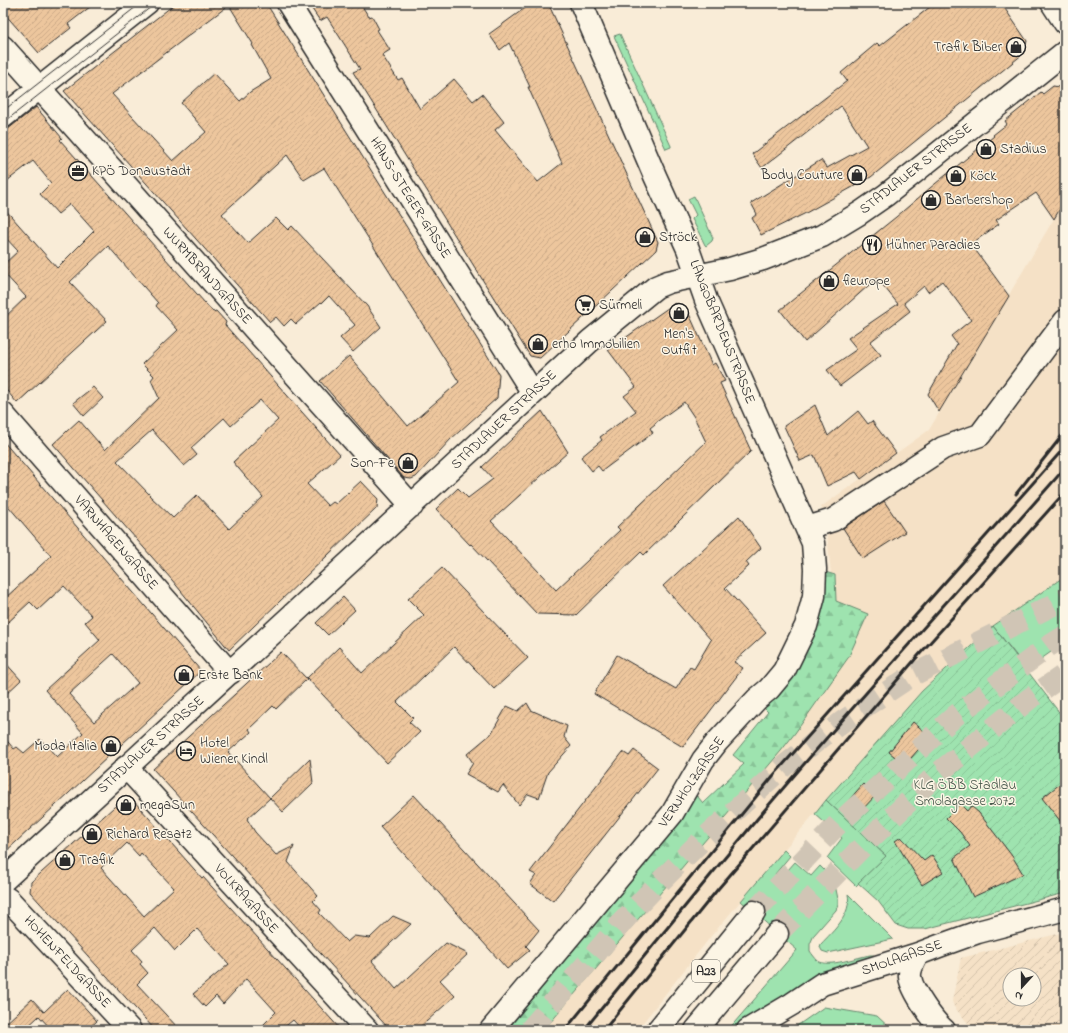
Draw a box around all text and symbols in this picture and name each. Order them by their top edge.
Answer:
shop icon: Trafik Biber [1005,36,1027,58]
place label: Trafik Biber [933,37,1003,58]
street label: STADLAUER STRASSE [855,118,977,220]
street label: HANS-STEGER-GASSE [364,133,456,263]
shop icon: Stadius [975,138,997,160]
place label: Stadius [1000,139,1047,160]
office icon: KPÖ Donaustadt [67,160,89,182]
place label: KPÖ Donaustadt [92,161,191,182]
shop icon: Body Couture [846,164,868,186]
place label: Body Couture [760,165,844,187]
shop icon: Köck [945,165,967,187]
place label: Köck [970,166,997,187]
shop icon: Barbershop [920,189,942,211]
place label: Barbershop [944,190,1013,211]
street label: WURMBRANDGASSE [157,222,257,330]
shop icon: Ströck [634,226,656,248]
place label: Ströck [659,227,698,248]
restaurant icon: Hühner Paradies [861,234,883,256]
place label: Hühner Paradies [886,235,980,256]
street label: LANGOBARDENSTRASSE [683,257,761,407]
shop icon: fleurope [818,270,840,292]
place label: fleurope [843,271,891,292]
supermarket icon: Sürmeli [574,294,596,316]
place label: Sürmeli [599,295,642,316]
shop icon: Men's Outfit [668,302,690,324]
place label: Men's Outfit [661,324,697,361]
shop icon: erho Immobilien [527,333,549,355]
place label: erho Immobilien [552,334,640,355]
street label: STADLAUER STRASSE [446,365,562,475]
shop icon: Son-Fe [397,452,419,474]
place label: Son-Fe [350,453,395,474]
street label: VARNHAGENGASSE [68,490,163,595]
shop icon: Erste Bank [173,664,195,686]
place label: Erste Bank [198,665,263,686]
street label: STADLAUER STRASSE [93,691,209,799]
street label: VERNHOLZGASSE [653,732,730,833]
place label: Hotel Wiener Kindl [200,733,268,770]
shop icon: Moda Italia [100,735,122,757]
place label: Moda Italia [34,736,97,757]
hotel icon: Hotel Wiener Kindl [175,740,197,762]
park label: KLG ÖBB Stadlau Smolagasse 2072 [914,775,1016,813]
shop icon: megaSun [115,794,137,816]
place label: megaSun [140,795,195,817]
shop icon: Richard Resatz [81,823,103,845]
place label: Richard Resatz [106,824,192,845]
shop icon: Trafik [54,849,76,871]
place label: Trafik [79,850,115,871]
street label: VOLKRAGASSE [208,859,283,939]
street label: HOHENFELDGASSE [18,911,116,1013]
street label: SMOLAGASSE [859,934,945,982]
road number: A23 [692,960,720,982]
north arrow [1002,967,1042,1007]
text: N [1012,987,1025,1004]

